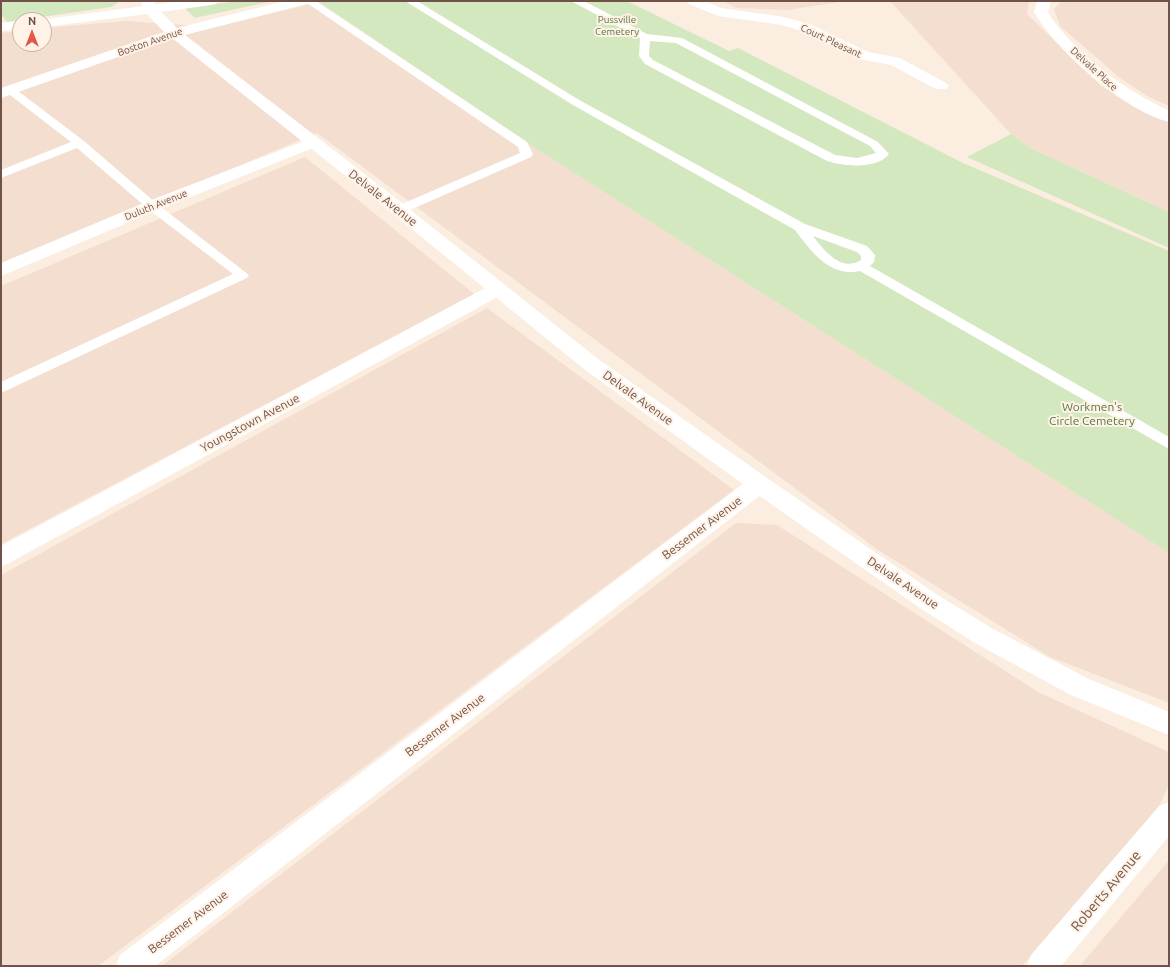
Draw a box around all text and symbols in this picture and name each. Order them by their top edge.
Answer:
north arrow [12,12,52,52]
park label: Pussville Cemetery [595,14,639,38]
text: N [28,15,36,27]
street label: Court Pleasant [799,22,863,60]
street label: Boston Avenue [116,25,184,59]
street label: Delvale Place [1068,45,1120,93]
street label: Delvale Avenue [346,167,420,229]
street label: Duluth Avenue [123,187,189,223]
street label: Delvale Avenue [600,368,676,428]
street label: Youngstown Avenue [198,391,302,455]
park label: Workmen's Circle Cemetery [1049,400,1135,428]
street label: Bessemer Avenue [659,493,745,563]
street label: Delvale Avenue [864,554,942,612]
street label: Bessemer Avenue [402,690,488,760]
street label: Roberts Avenue [1067,847,1145,935]
street label: Bessemer Avenue [145,887,231,957]

